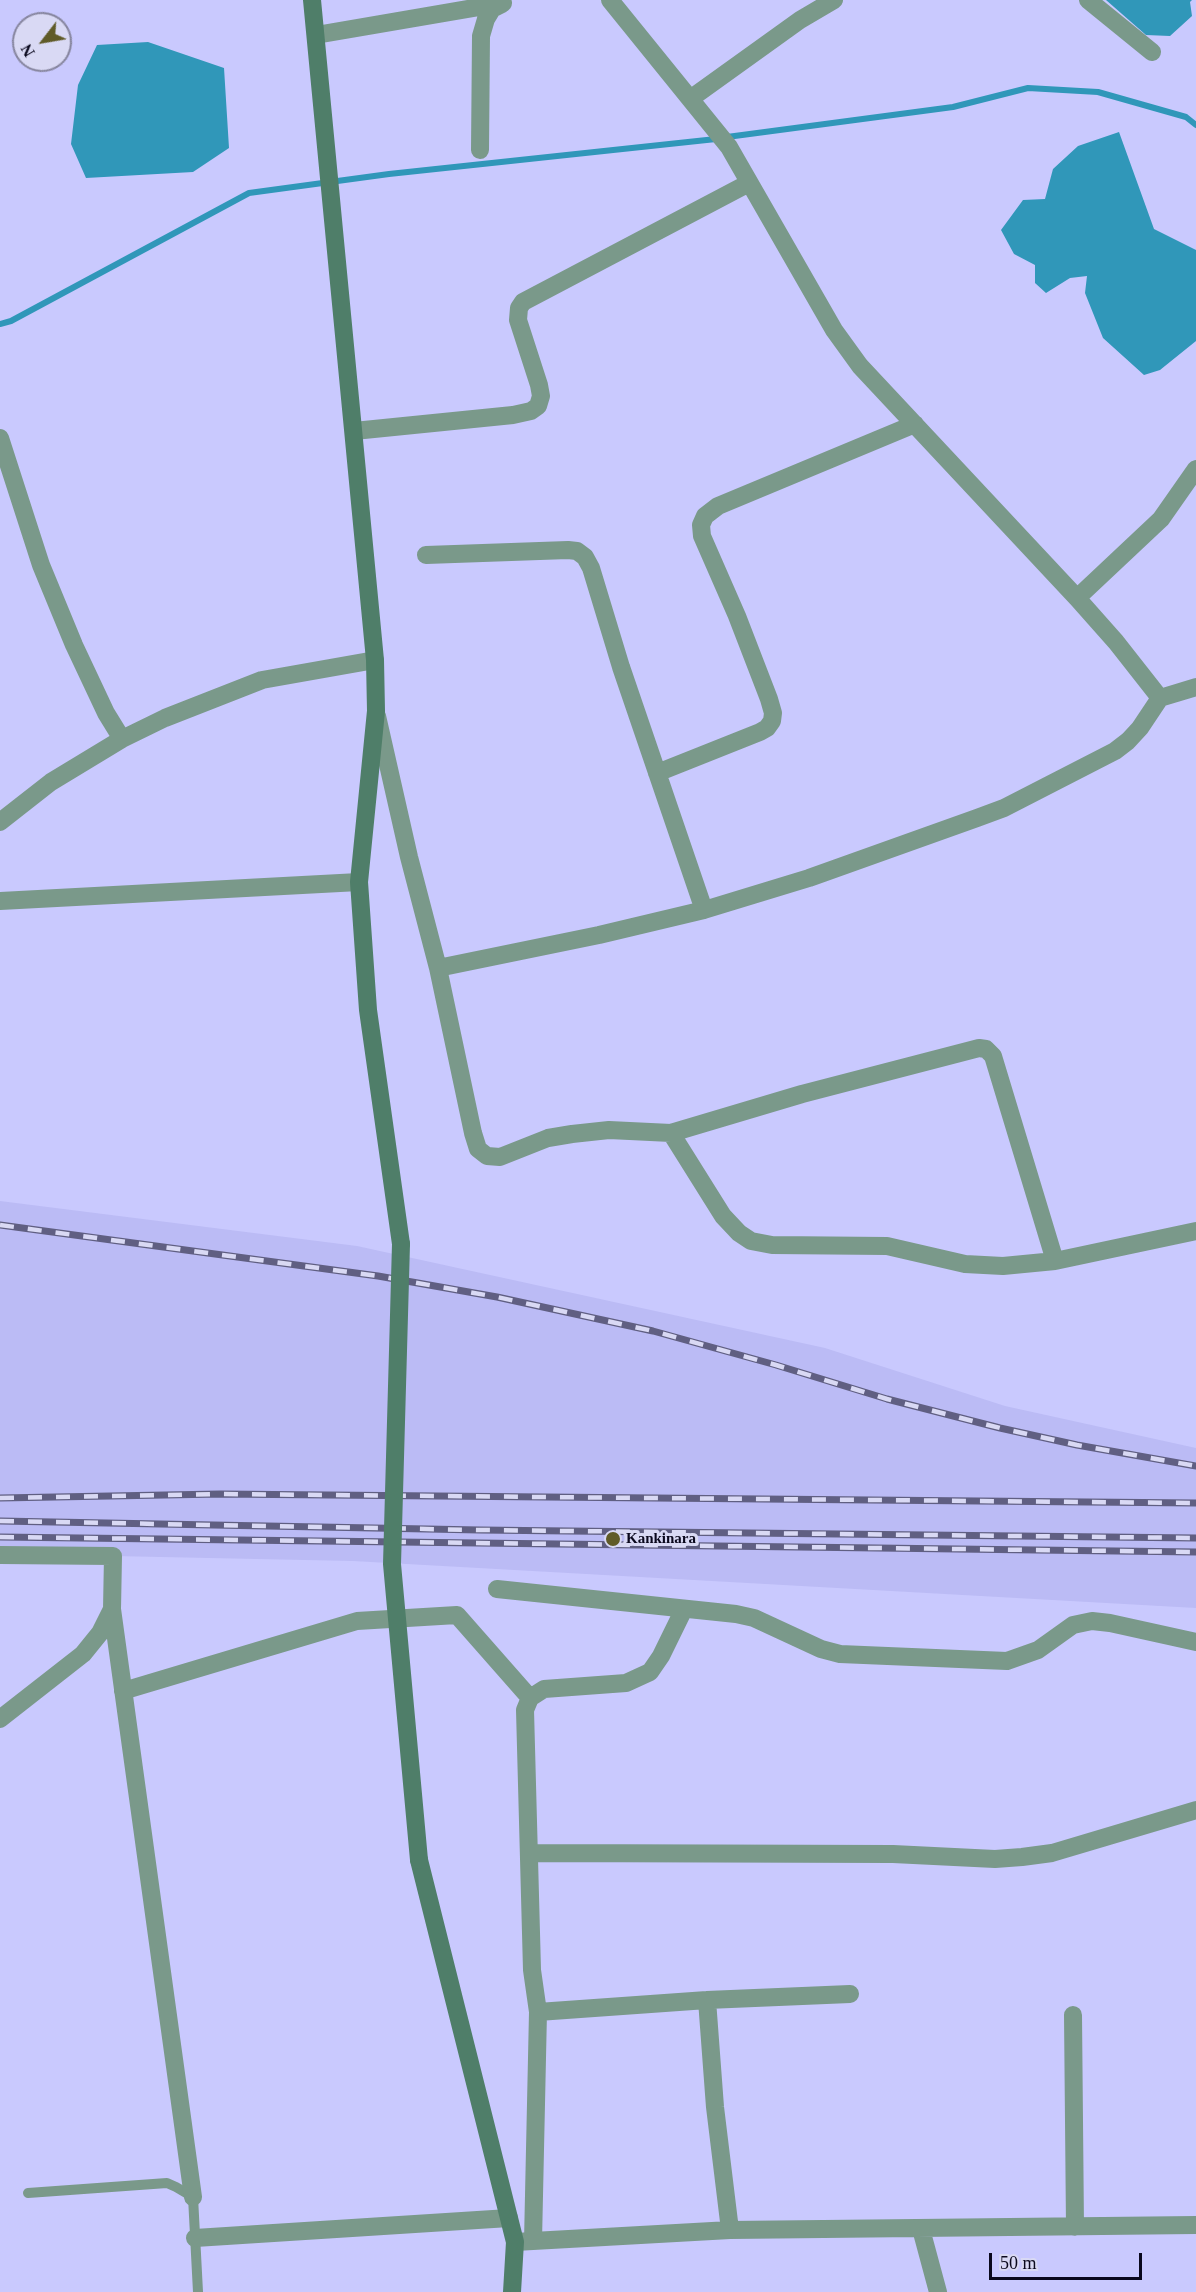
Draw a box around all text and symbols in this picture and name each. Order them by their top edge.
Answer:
north arrow [12,12,72,72]
text: N [18,41,38,60]
marker: Kankinara [604,1530,622,1548]
place label: Kankinara [626,1530,696,1548]
scale bar [992,2241,1145,2279]
text: 50 m [1000,2253,1037,2273]

